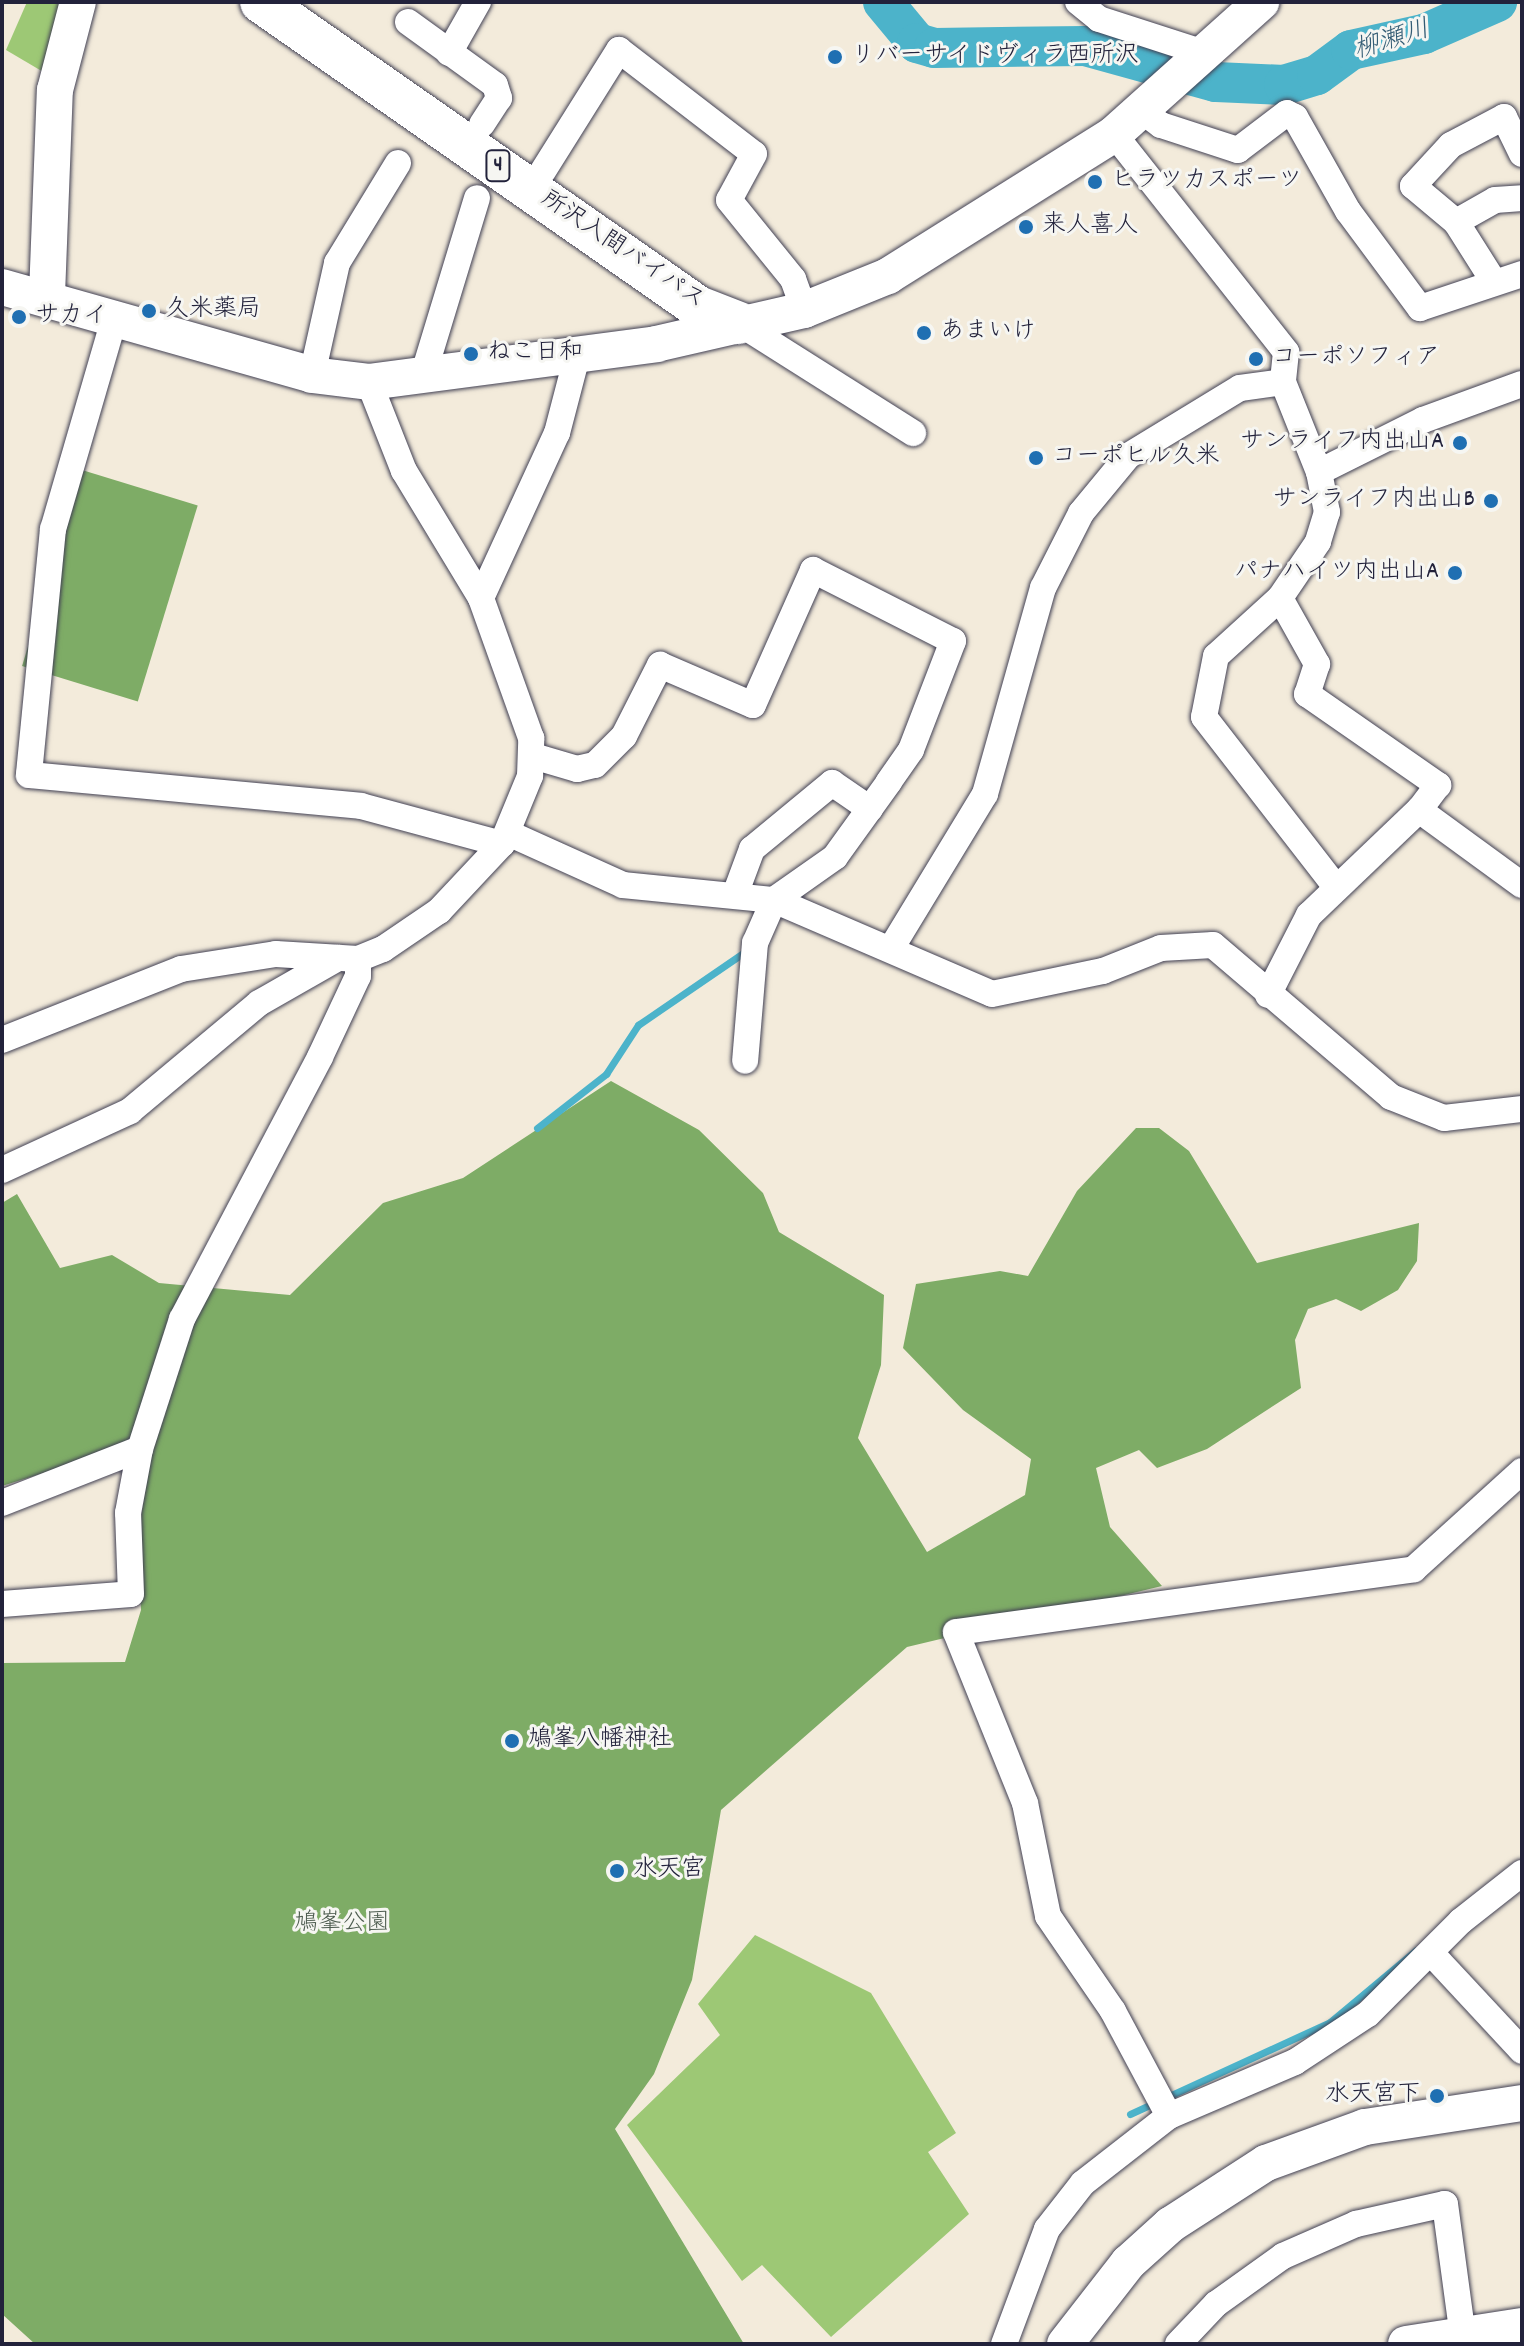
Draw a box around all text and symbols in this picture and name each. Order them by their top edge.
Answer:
water label: 柳瀬川 [1350,15,1434,67]
place label: リバーサイドヴィラ西所沢 [851,43,1139,71]
marker: リバーサイドヴィラ西所沢 [826,48,844,66]
road number: 4 [484,148,512,184]
place label: ヒラツカスポーツ [1111,168,1303,196]
marker: ヒラツカスポーツ [1086,173,1104,191]
street label: 所沢入間バイパス [534,185,710,317]
place label: 来人喜人 [1042,213,1138,241]
marker: 来人喜人 [1017,218,1035,236]
place label: 久米薬局 [165,297,261,325]
marker: 久米薬局 [140,302,158,320]
place label: サカイ [35,303,107,331]
marker: サカイ [10,308,28,326]
place label: あまいけ [940,319,1036,347]
marker: あまいけ [915,324,933,342]
place label: ねこ日和 [487,340,583,368]
marker: ねこ日和 [462,345,480,363]
place label: コーポソフィア [1272,345,1440,373]
marker: コーポソフィア [1247,350,1265,368]
place label: サンライフ内出山A [1239,429,1444,457]
marker: サンライフ内出山A [1451,434,1469,452]
place label: コーポヒル久米 [1052,444,1220,472]
marker: コーポヒル久米 [1027,449,1045,467]
place label: サンライフ内出山B [1272,487,1475,515]
marker: サンライフ内出山B [1482,492,1500,510]
place label: パナハイツ内出山A [1234,559,1439,587]
marker: パナハイツ内出山A [1446,564,1464,582]
place label: 鳩峯八幡神社 [528,1727,672,1755]
marker: 鳩峯八幡神社 [503,1732,521,1750]
place label: 水天宮 [633,1857,705,1885]
marker: 水天宮 [608,1862,626,1880]
park label: 鳩峯公園 [294,1911,390,1939]
place label: 水天宮下 [1325,2082,1421,2110]
marker: 水天宮下 [1428,2087,1446,2105]

